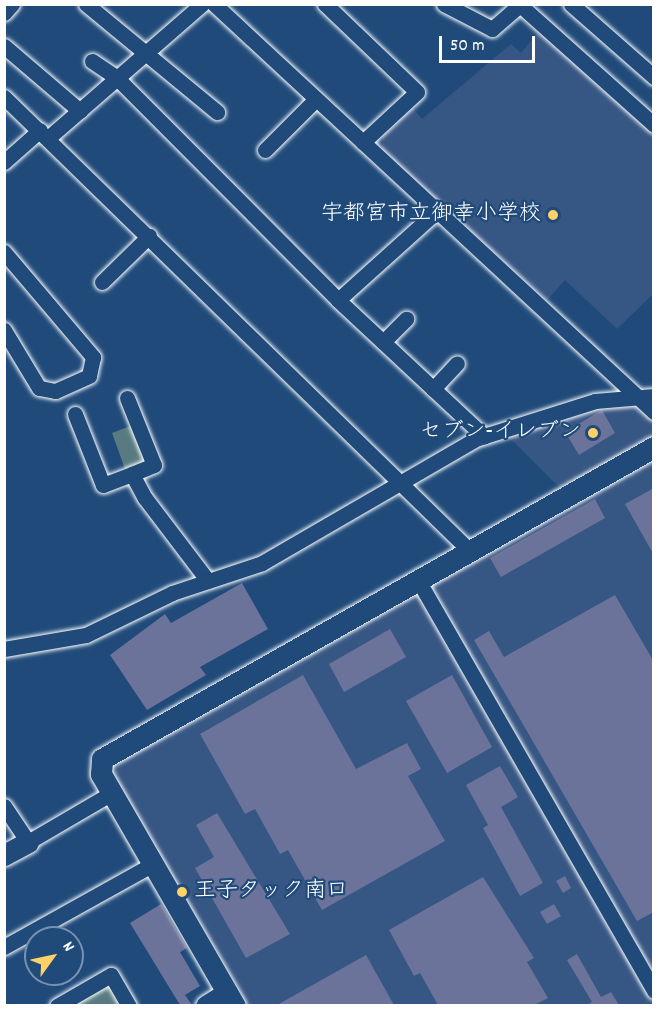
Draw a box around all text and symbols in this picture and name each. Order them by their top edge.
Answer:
scale bar [442,24,538,62]
text: 50 m [450,34,485,59]
place label: 宇都宮市立御幸小学校 [321,202,541,228]
marker: 宇都宮市立御幸小学校 [546,208,560,222]
place label: セブン-イレブン [419,420,581,446]
marker: セブン-イレブン [586,426,600,440]
place label: 王子タック南口 [194,879,348,905]
marker: 王子タック南口 [175,885,189,899]
north arrow [24,926,84,986]
text: N [56,937,80,957]

